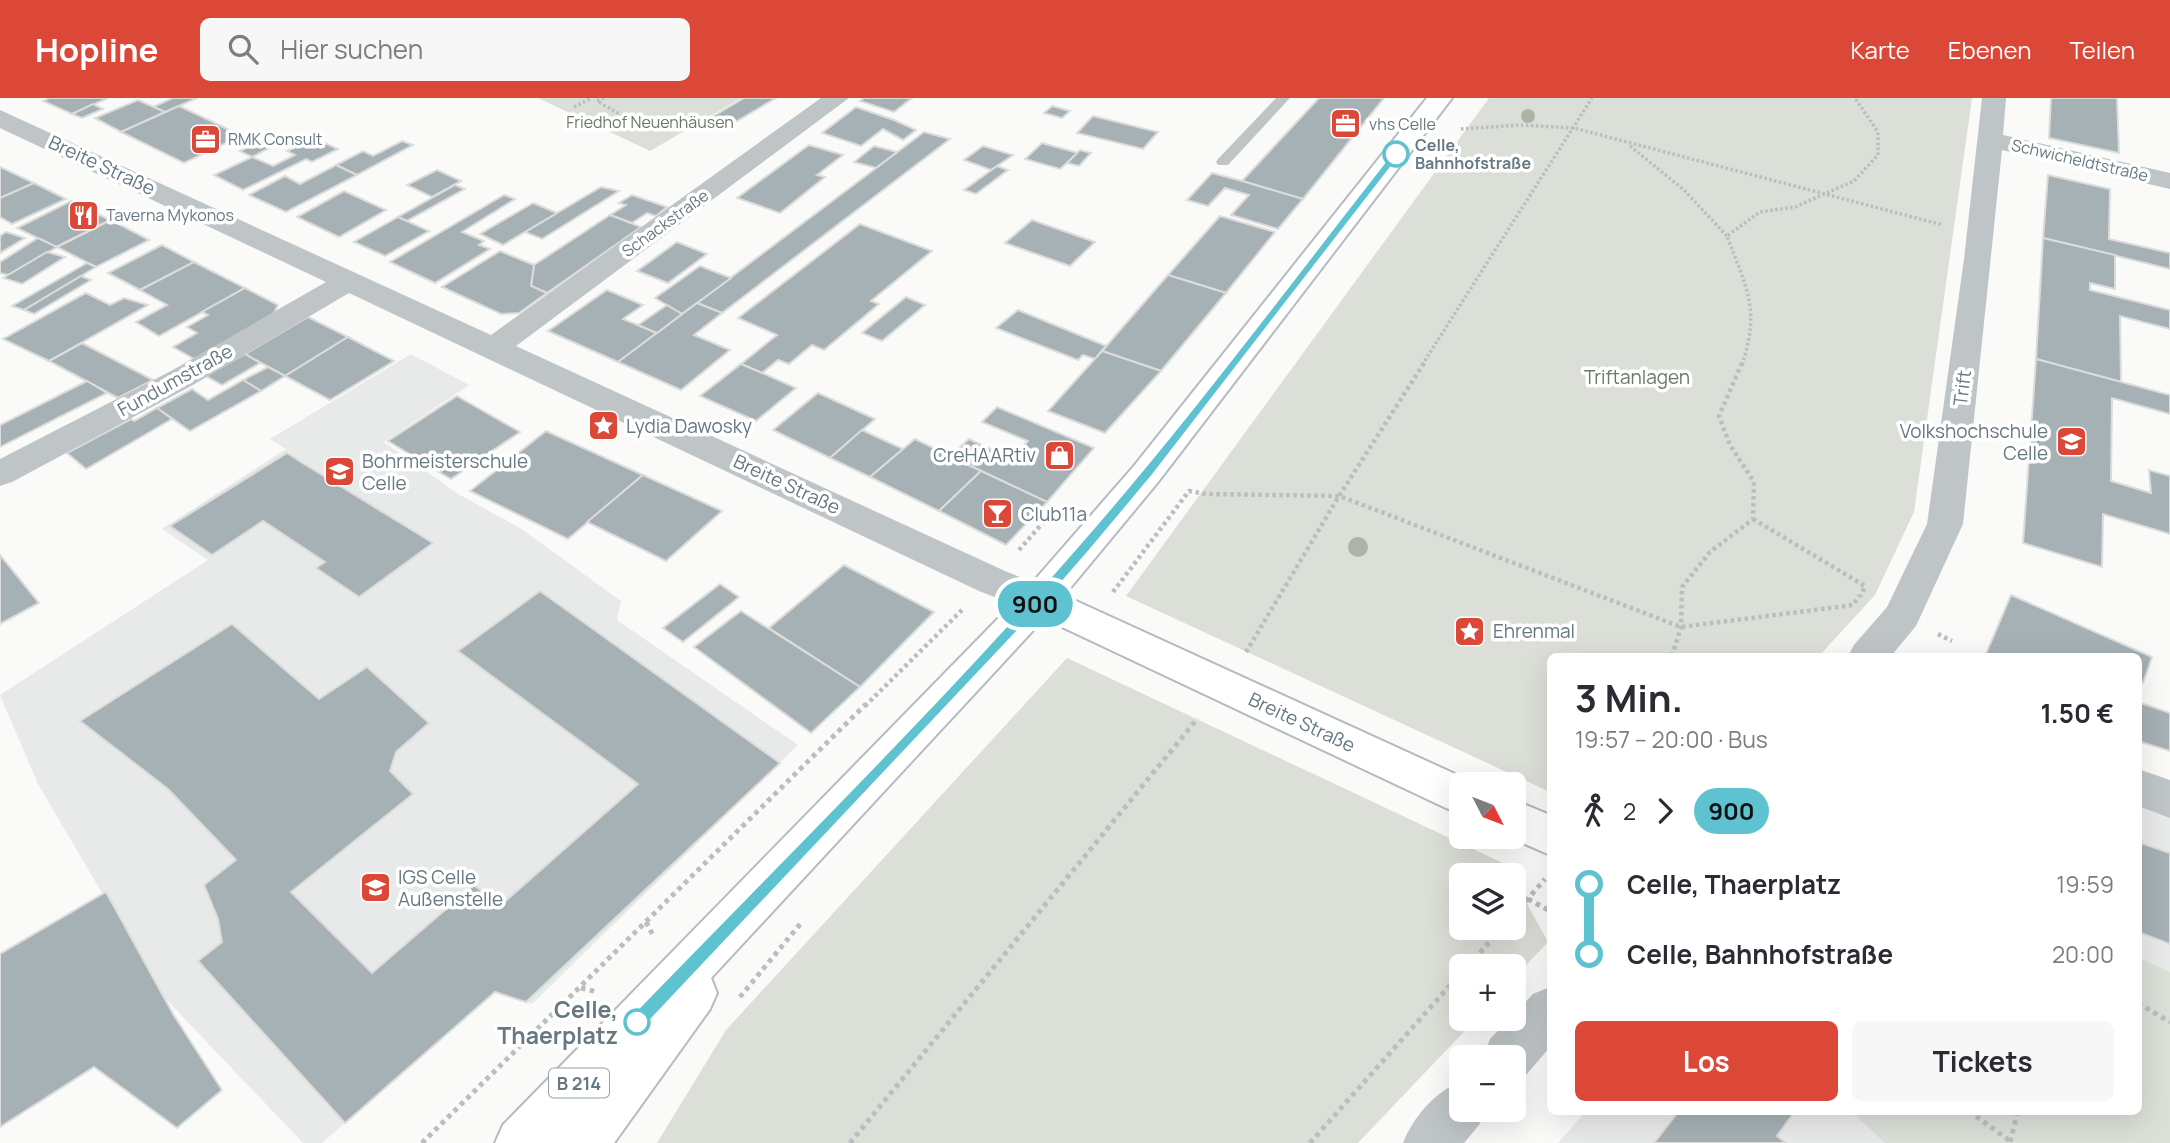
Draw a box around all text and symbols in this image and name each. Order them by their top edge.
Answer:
search box [200,18,690,81]
text: Hopline [35,27,158,72]
icon: search [224,30,262,68]
text: Hier suchen [280,31,423,67]
text: Karte [1850,33,1910,66]
text: Ebenen [1948,33,2031,66]
text: Teilen [2069,33,2135,66]
office icon: vhs Celle [1329,107,1363,141]
park label: Friedhof Neuenhäusen [566,111,734,133]
place label: vhs Celle [1369,113,1436,135]
office icon: RMK Consult [188,122,222,156]
place label: RMK Consult [228,128,322,150]
street label: Breite Straße [44,129,160,201]
place label: Celle, Bahnhofstraße [1415,134,1531,174]
street label: Schwicheldtstraße [2009,134,2151,186]
marker: Celle, Bahnhofstraße [1383,141,1409,167]
street label: Schackstraße [617,184,713,262]
restaurant icon: Taverna Mykonos [66,198,100,232]
place label: Taverna Mykonos [106,204,234,226]
street label: Fundumstraße [113,338,237,422]
park label: Triftanlagen [1584,364,1690,390]
street label: Trift [1947,369,1977,407]
place icon: Lydia Dawosky [586,409,620,443]
place label: Lydia Dawosky [626,413,752,439]
place label: Volkshochschule Celle [1900,418,2048,466]
school or university icon: Volkshochschule Celle [2054,425,2088,459]
shop icon: CreHAARtiv [1042,438,1076,472]
place label: CreHAARtiv [933,442,1036,468]
place label: Bohrmeisterschule Celle [362,448,528,496]
street label: Breite Straße [729,448,845,520]
school or university icon: Bohrmeisterschule Celle [322,455,356,489]
bar icon: Club11a [981,497,1015,531]
place label: Club11a [1021,501,1087,527]
line badge: 900 [995,581,1075,627]
text: 900 [1012,587,1058,620]
place icon: Ehrenmal [1453,614,1487,648]
place label: Ehrenmal [1493,618,1575,644]
text: 3 Min. [1575,671,1683,723]
street label: Breite Straße [1244,686,1360,758]
text: 1.50 € [2040,695,2114,731]
text: 19:57 – 20:00 · Bus [1575,723,1768,755]
north arrow [1449,772,1526,849]
map controls [1449,772,1526,1122]
icon: walk [1575,792,1613,830]
icon: forward [1646,792,1684,830]
text: 900 [1708,794,1755,827]
text: 2 [1623,795,1636,827]
button: layers [1449,863,1526,940]
place label: IGS Celle Außenstelle [398,864,503,912]
text: Celle, Thaerplatz [1627,866,1841,902]
text: 19:59 [2056,868,2114,900]
school or university icon: IGS Celle Außenstelle [358,871,392,905]
text: Celle, Bahnhofstraße [1627,936,1893,972]
text: 20:00 [2052,938,2114,970]
button: + [1449,954,1526,1031]
place label: Celle, Thaerplatz [497,993,618,1051]
marker: Celle, Thaerplatz [624,1009,650,1035]
button: Los [1575,1021,1838,1101]
button: Tickets [1852,1021,2114,1101]
button: − [1449,1045,1526,1122]
road number: B 214 [549,1068,609,1098]

